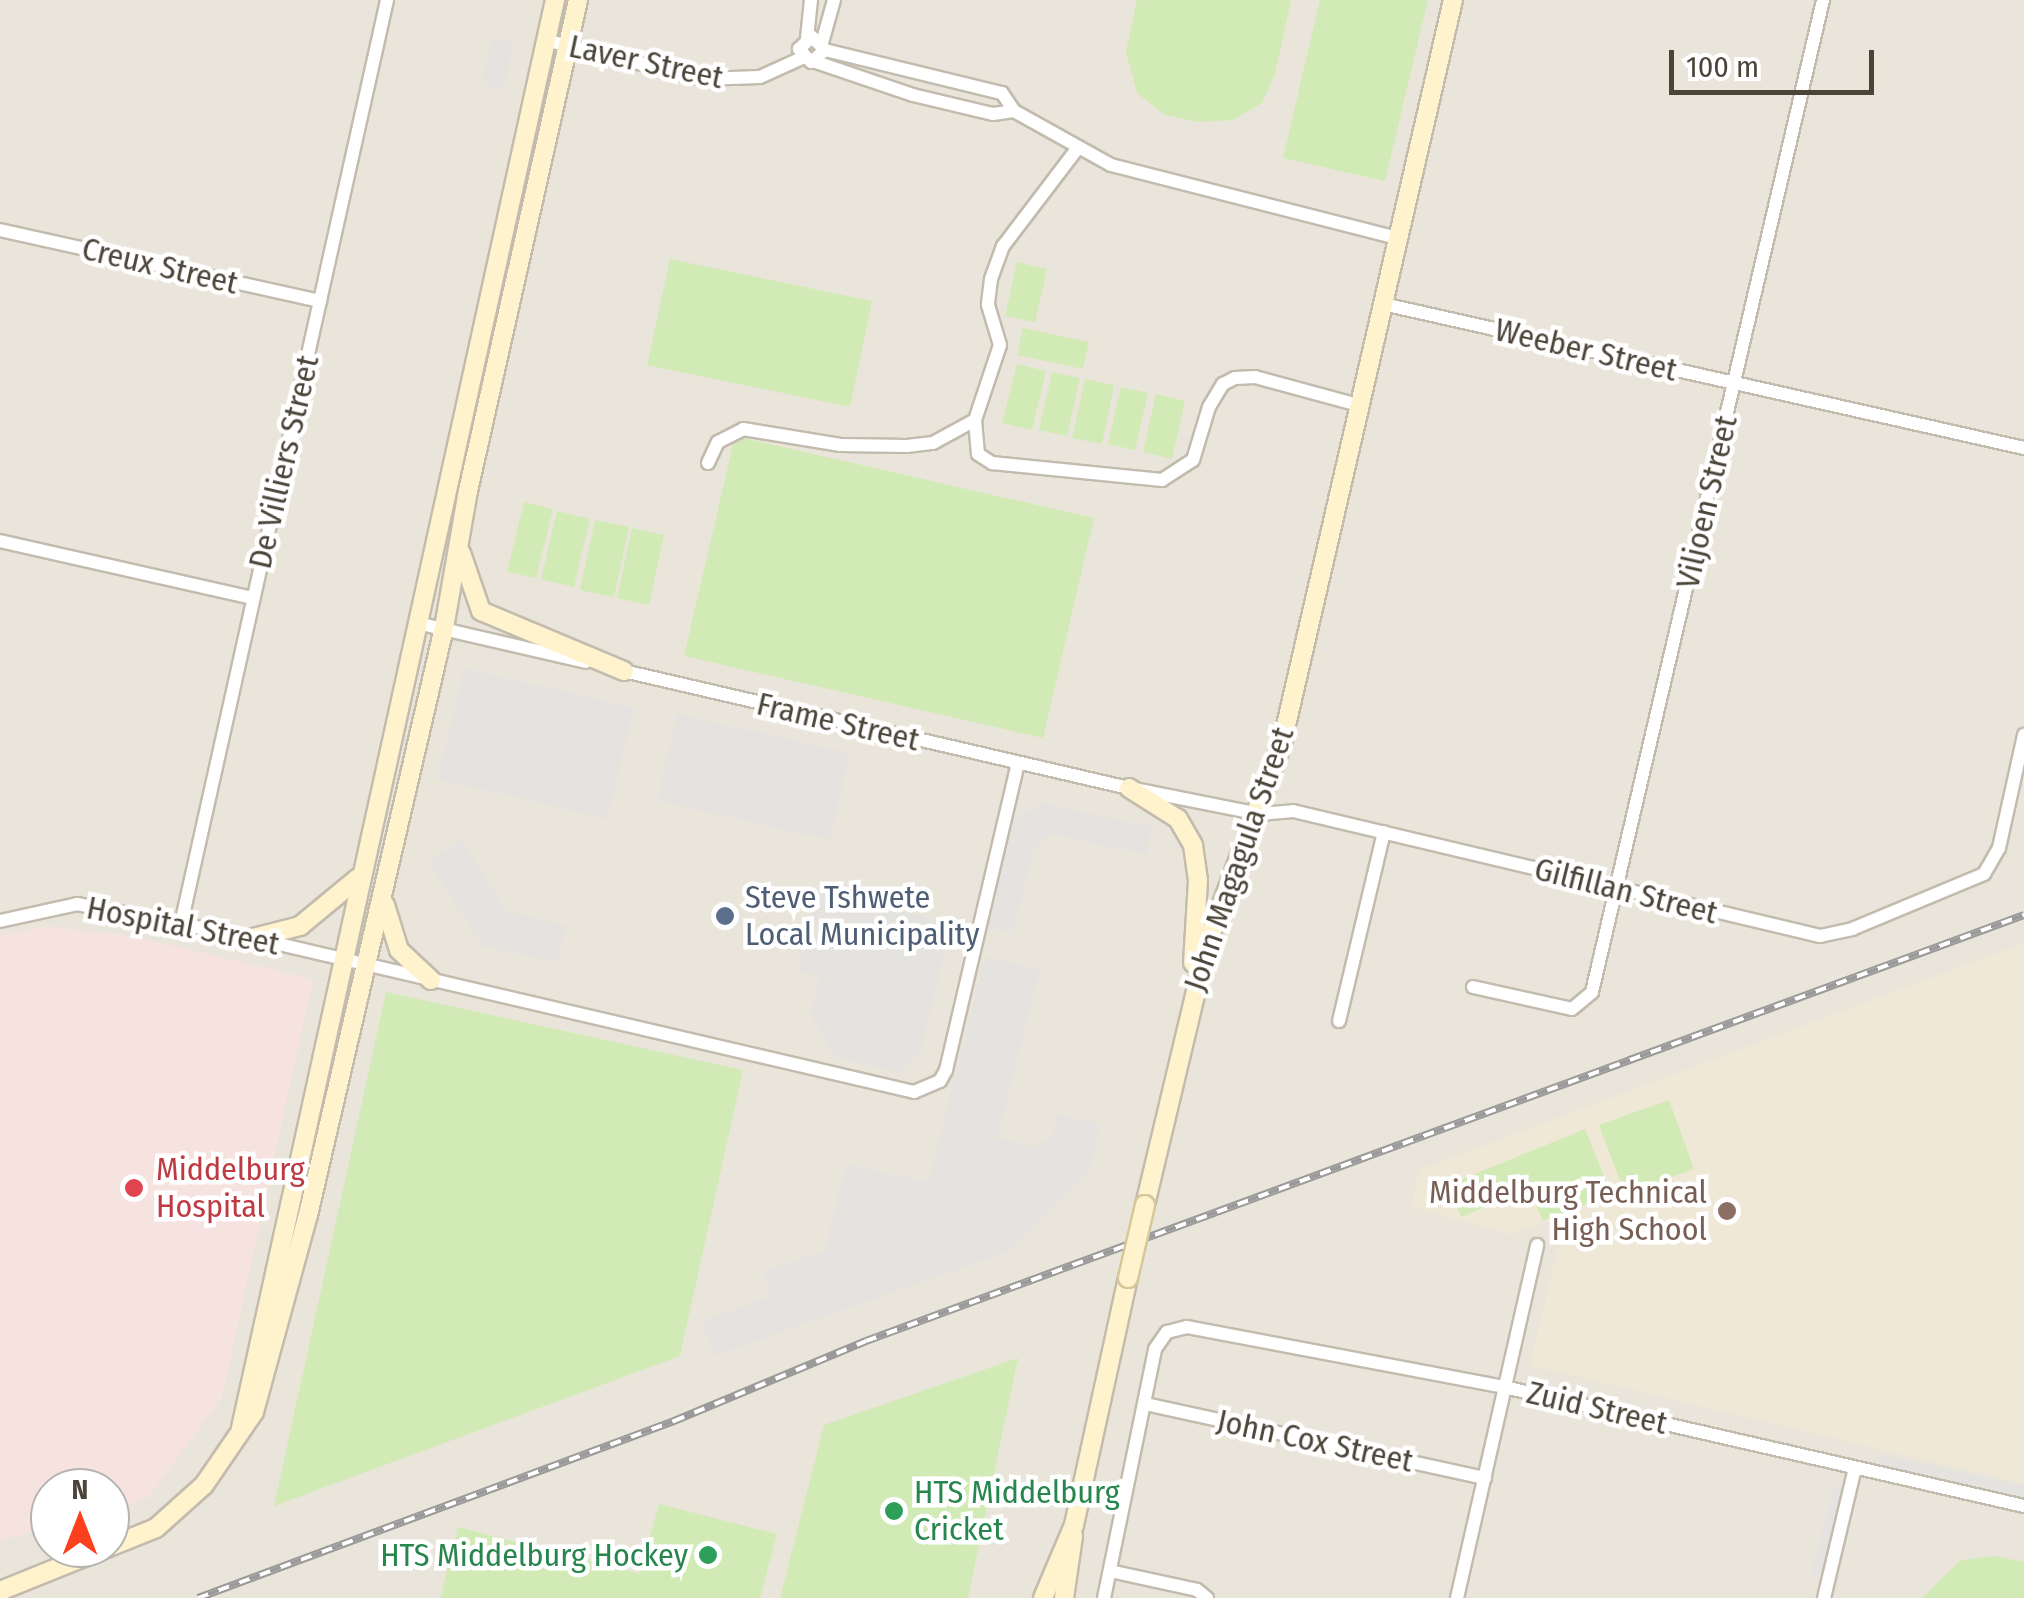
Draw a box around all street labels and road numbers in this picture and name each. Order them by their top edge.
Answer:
street label: Laver Street [565,27,727,97]
street label: Creux Street [78,229,242,303]
street label: Weeber Street [1491,310,1681,390]
street label: De Villiers Street [241,352,327,572]
street label: Viljoen Street [1668,412,1746,592]
street label: Frame Street [753,685,923,759]
street label: John Magagula Street [1176,722,1302,996]
street label: Gilfillan Street [1531,850,1721,932]
street label: Hospital Street [84,889,282,963]
street label: Zuid Street [1523,1373,1671,1443]
street label: John Cox Street [1214,1402,1416,1480]

